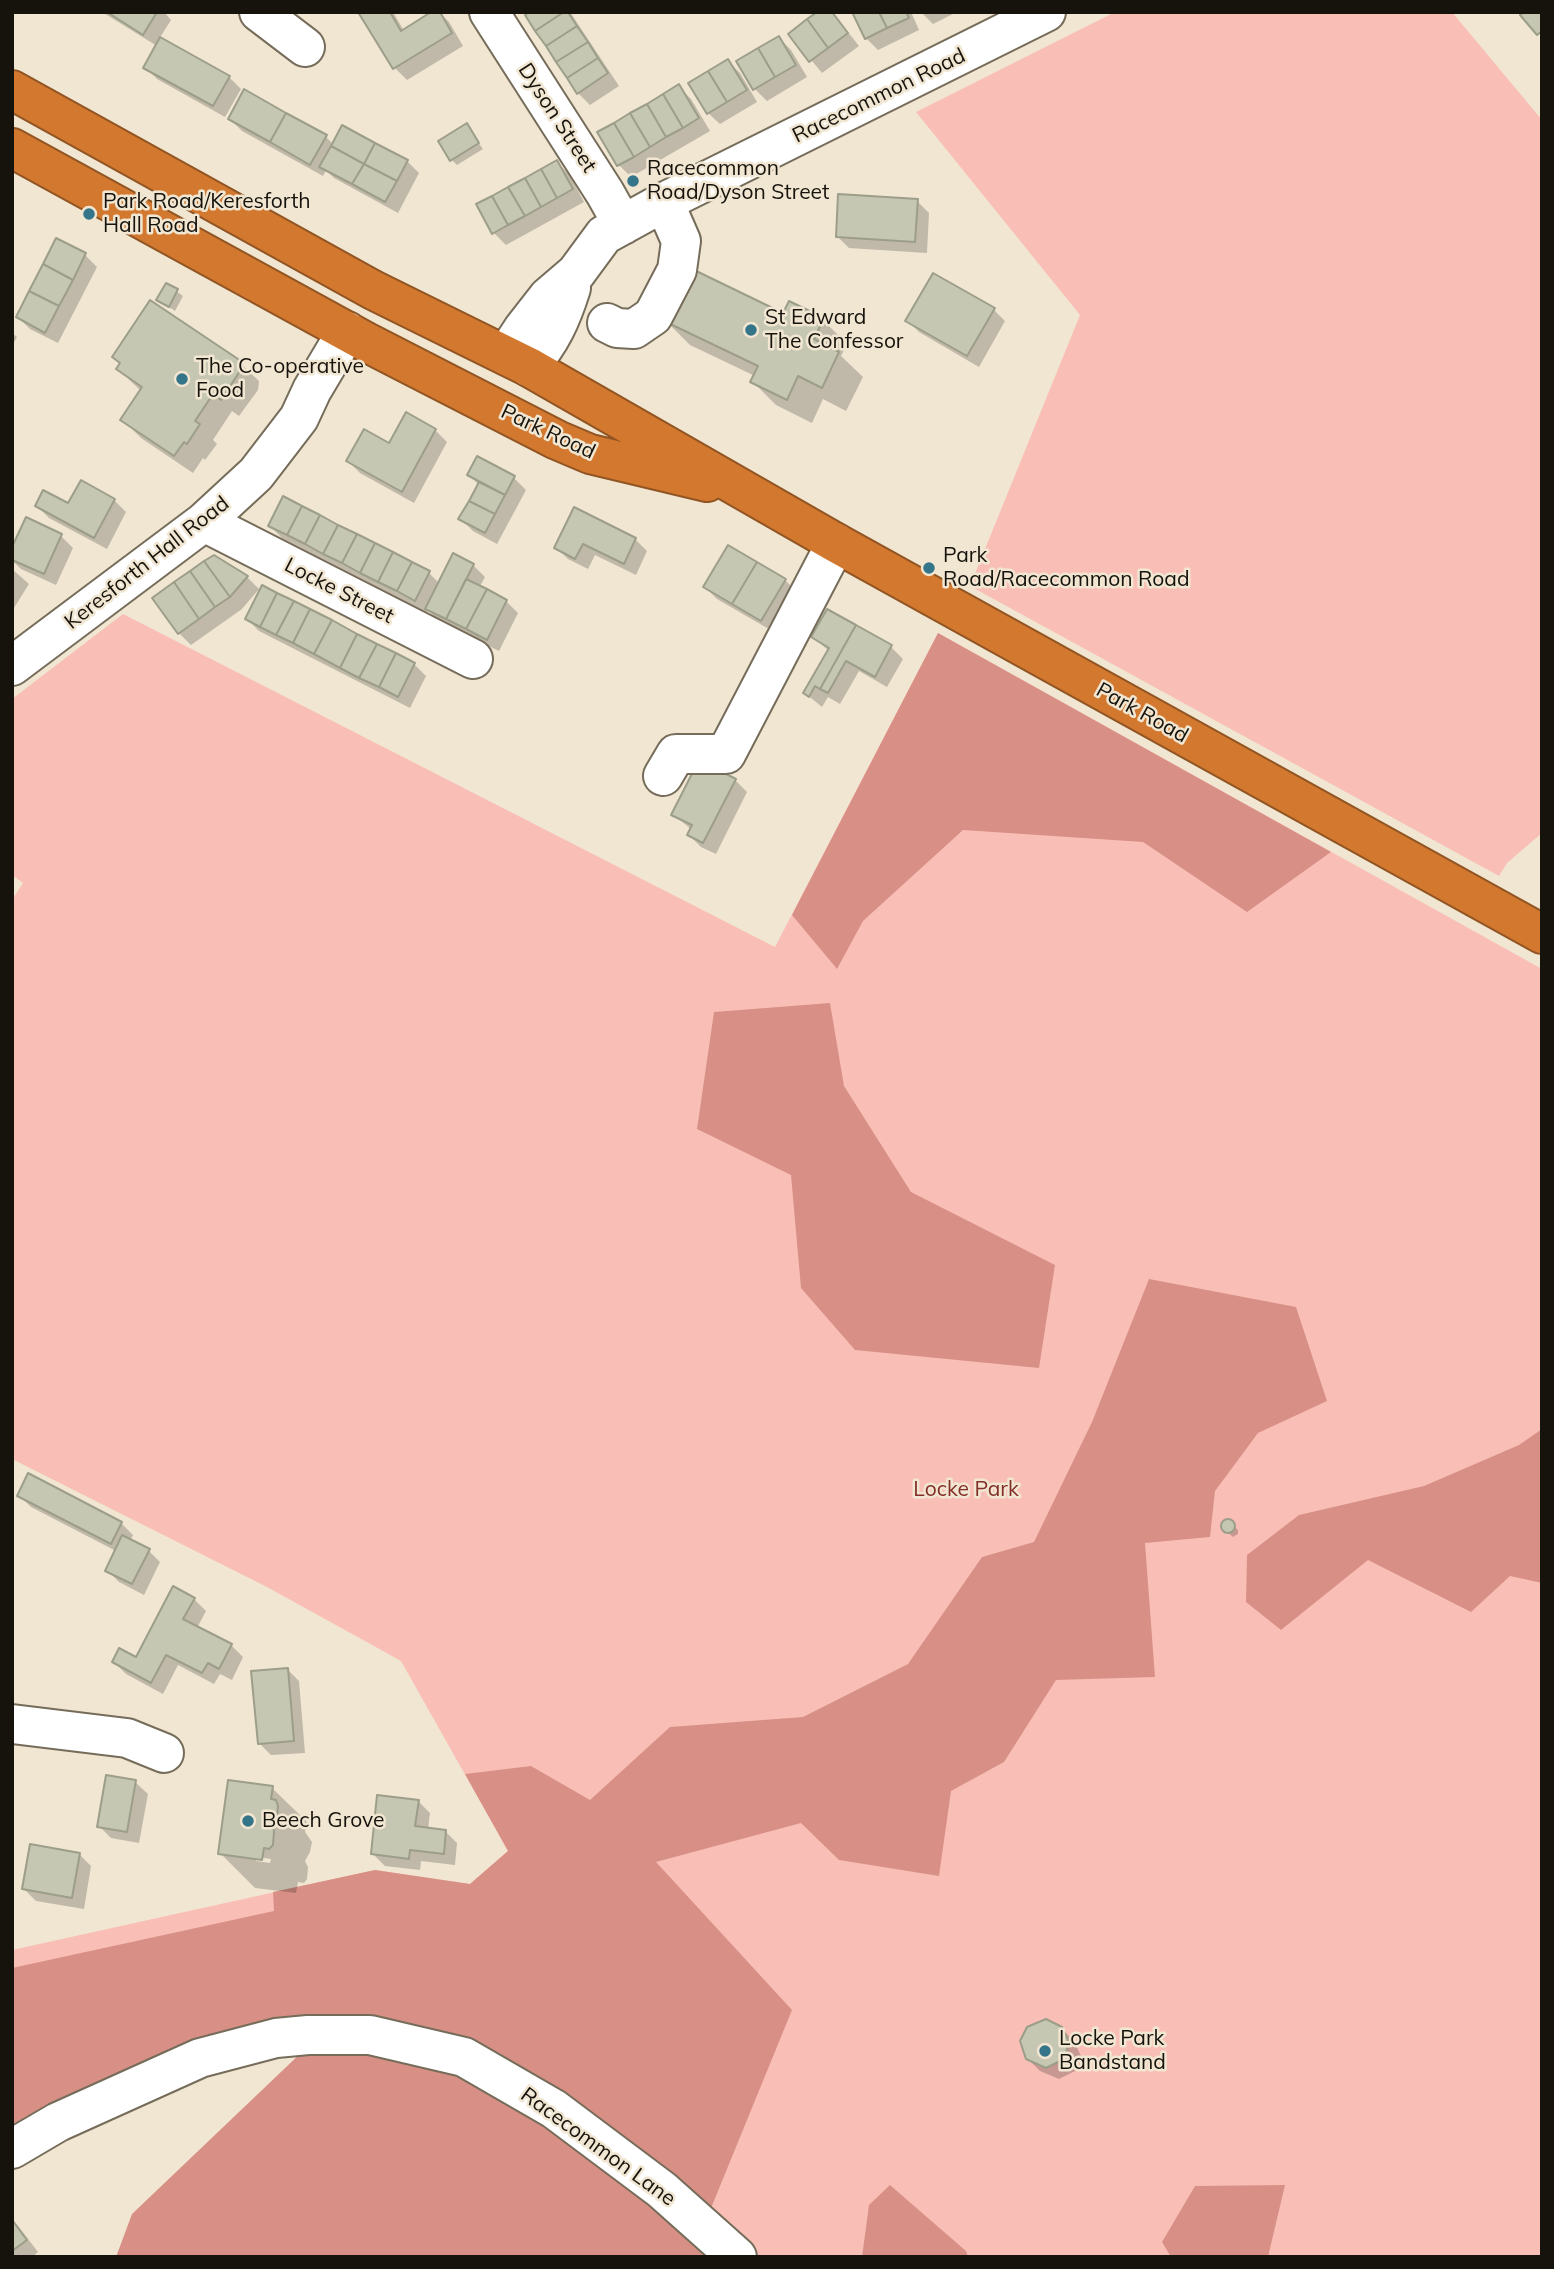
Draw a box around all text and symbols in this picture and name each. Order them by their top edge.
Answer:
street label: Racecommon Road [789,43,969,149]
street label: Dyson Street [512,59,602,177]
place label: Racecommon Road/Dyson Street [647,156,829,206]
marker: Racecommon Road/Dyson Street [625,173,641,189]
place label: Park Road/Keresforth Hall Road [103,189,311,239]
marker: Park Road/Keresforth Hall Road [81,206,97,222]
place label: St Edward The Confessor [765,305,903,355]
marker: St Edward The Confessor [743,322,759,338]
place label: The Co-operative Food [196,354,364,404]
marker: The Co-operative Food [174,371,190,387]
street label: Park Road [497,399,599,465]
street label: Keresforth Hall Road [60,491,234,635]
place label: Park Road/Racecommon Road [943,543,1190,593]
street label: Locke Street [280,553,398,629]
marker: Park Road/Racecommon Road [921,560,937,576]
street label: Park Road [1092,677,1192,749]
park label: Locke Park [913,1477,1019,1503]
place label: Beech Grove [262,1808,384,1834]
marker: Beech Grove [240,1813,256,1829]
place label: Locke Park Bandstand [1059,2026,1166,2076]
marker: Locke Park Bandstand [1037,2043,1053,2059]
street label: Racecommon Lane [516,2082,680,2212]

